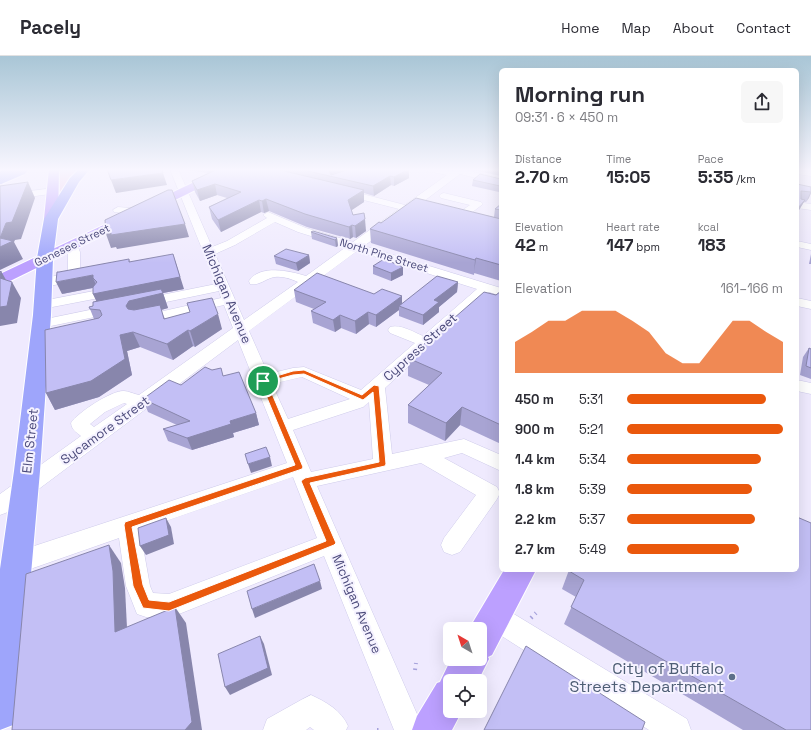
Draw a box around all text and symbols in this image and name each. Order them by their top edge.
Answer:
text: Pacely [20,15,81,40]
text: Home [561,19,599,37]
text: Map [621,19,651,37]
text: About [673,19,714,37]
text: Contact [736,19,791,37]
text: Morning run [515,80,645,108]
button: share [741,81,783,123]
text: 09:31 · 6 × 450 m [515,109,618,126]
text: Distance [515,152,562,166]
text: Time [606,152,631,166]
text: Pace [698,152,723,166]
text: 2.70 [515,166,550,188]
text: 15:05 [606,166,651,188]
text: 5:35 [698,166,733,188]
text: km [550,172,568,186]
text: /km [733,172,756,186]
text: Elevation [515,220,563,234]
text: Heart rate [606,220,660,234]
text: kcal [698,220,719,234]
street label: Genesee Street [32,221,112,269]
text: 42 [515,234,536,256]
text: 147 [606,234,634,256]
text: 183 [698,234,726,256]
street label: North Pine Street [338,235,430,275]
text: m [536,240,548,254]
text: bpm [634,240,660,254]
street label: Michigan Avenue [198,242,256,346]
text: Elevation [515,280,572,297]
text: 161–166 m [720,280,783,297]
street label: Cypress Street [379,309,461,385]
pin [246,364,280,398]
icon: arrive [252,370,274,392]
text: 450 m [515,391,554,408]
text: 5:31 [579,391,603,408]
street label: Sycamore Street [57,392,153,468]
street label: Elm Street [18,408,42,474]
text: 900 m [515,421,554,438]
text: 5:21 [579,421,603,438]
text: 1.4 km [515,451,555,468]
text: 5:34 [579,451,606,468]
text: 1.8 km [515,481,554,498]
text: 5:39 [579,481,606,498]
text: 2.2 km [515,511,556,528]
text: 5:37 [579,511,605,528]
text: 2.7 km [515,541,555,558]
text: 5:49 [579,541,606,558]
street label: Michigan Avenue [328,552,386,656]
north arrow [443,622,487,666]
map controls [443,622,487,718]
place label: City of Buffalo Streets Department [569,658,724,697]
marker: City of Buffalo Streets Department [727,672,737,682]
button: locate [443,674,487,718]

